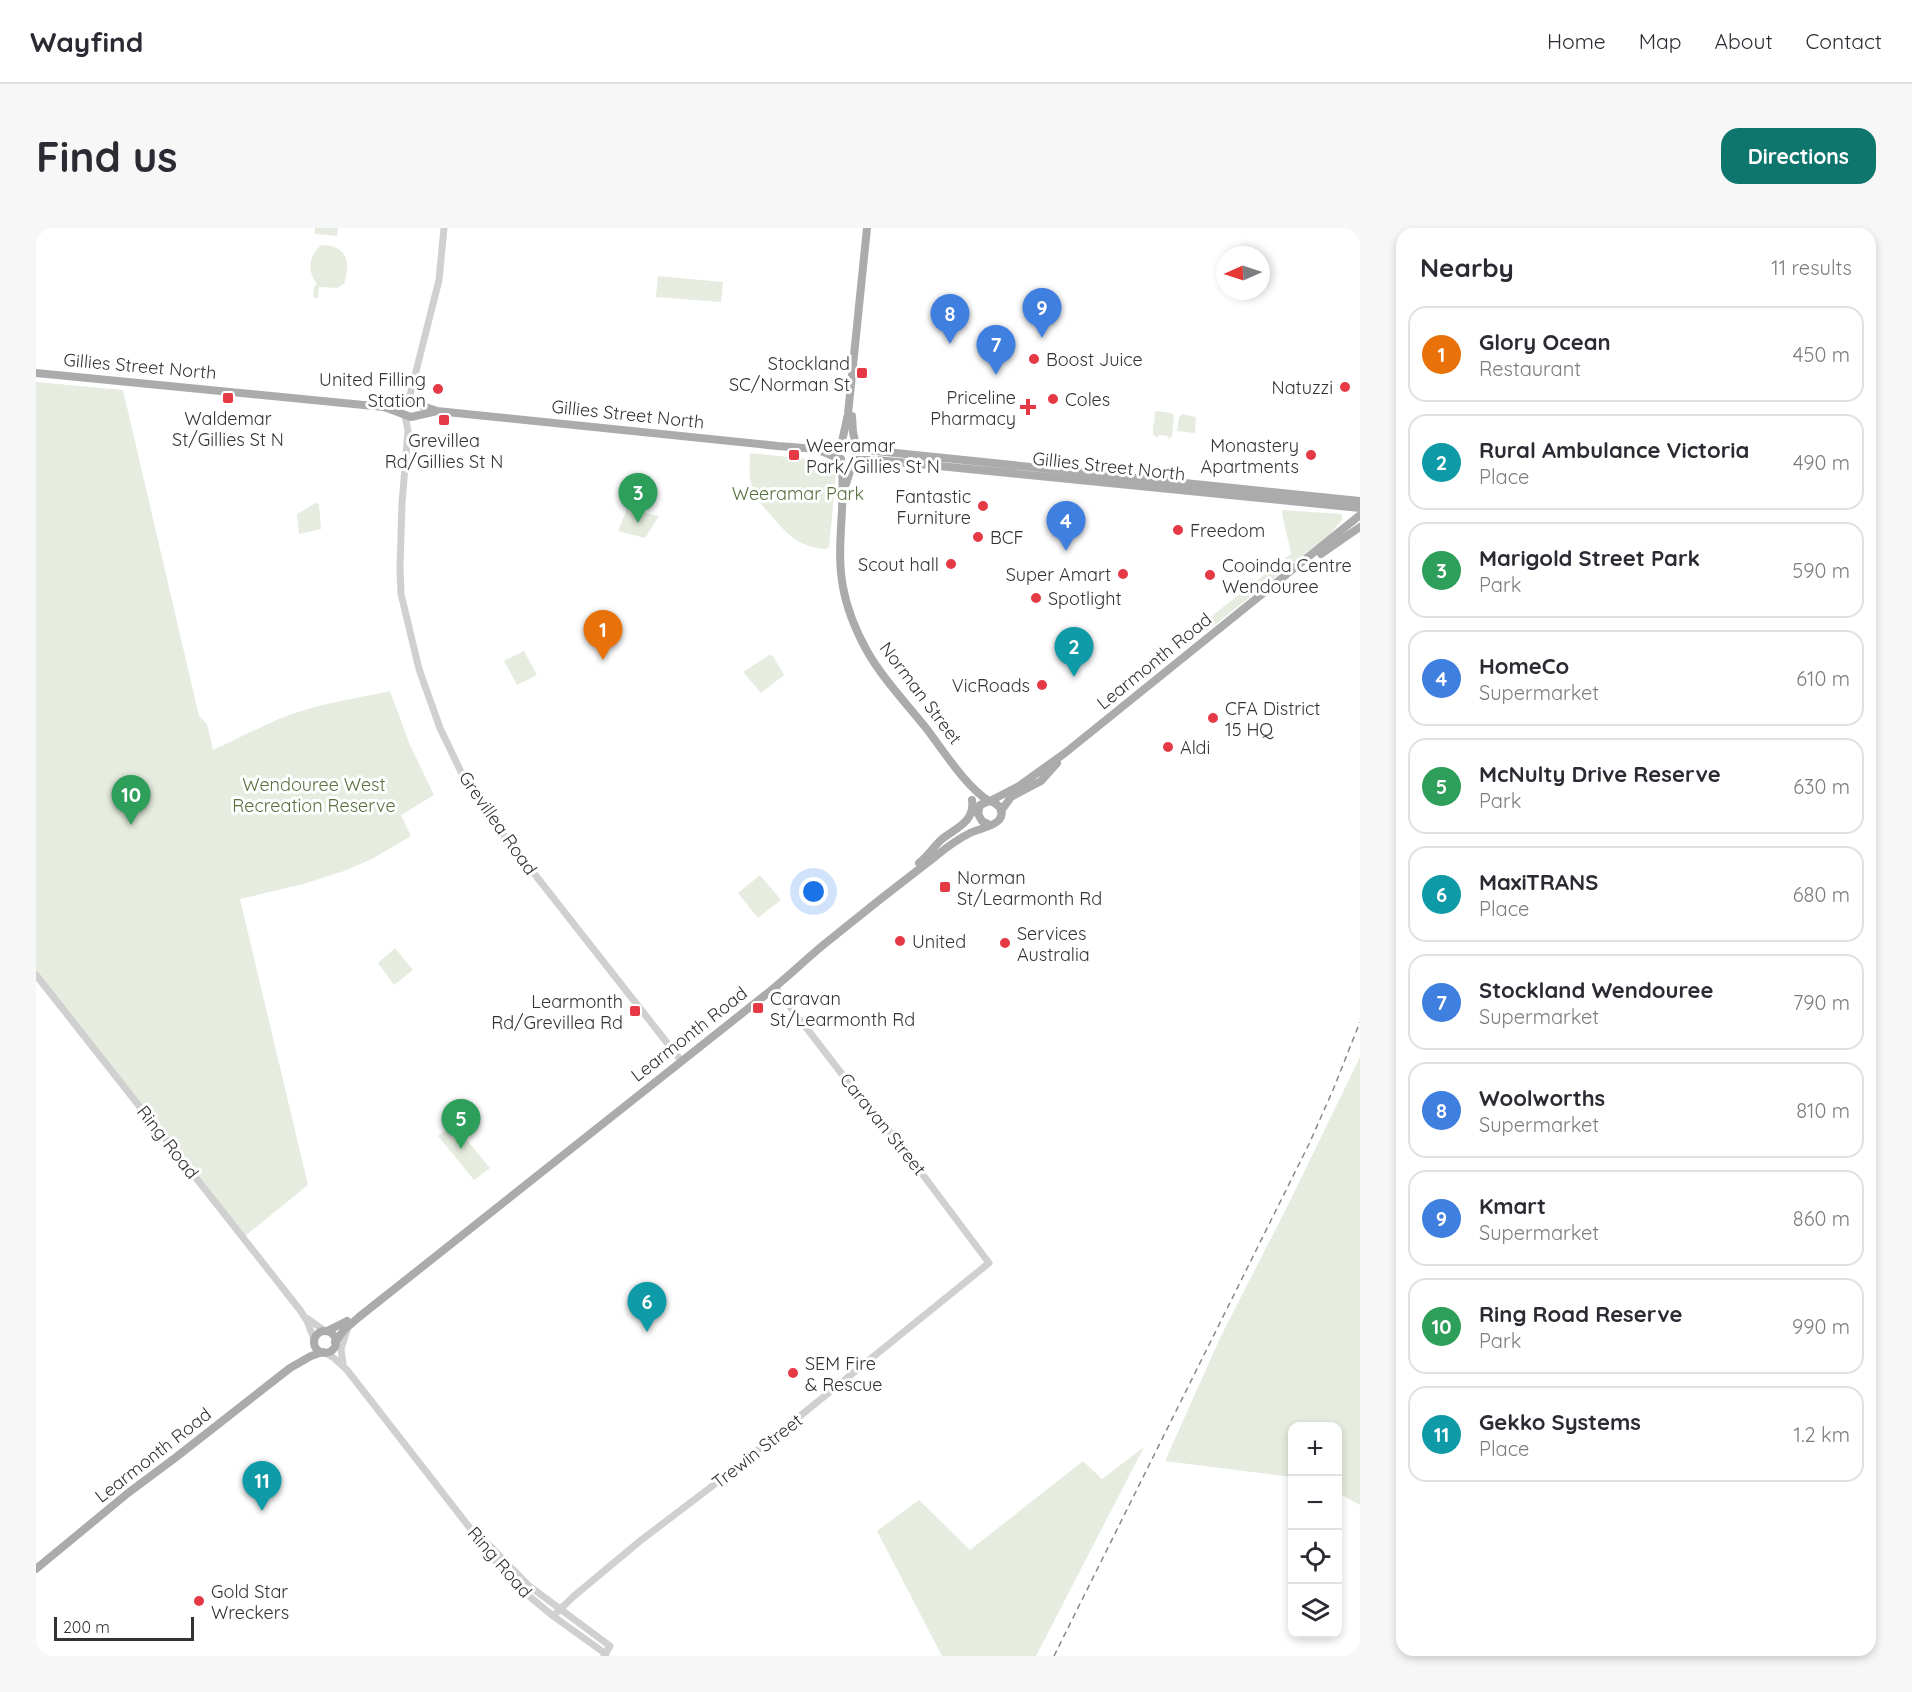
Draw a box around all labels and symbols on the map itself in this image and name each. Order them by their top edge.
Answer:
north arrow [1216,246,1270,300]
pin: 9 [1022,288,1062,338]
pin: 8 [930,294,970,344]
pin: 7 [976,326,1016,375]
street label: Gillies Street North [63,348,217,384]
place label: Boost Juice [1046,348,1143,371]
place label: Stockland SC/Norman St [729,352,850,396]
marker: Boost Juice [1027,352,1041,366]
marker: Stockland SC/Norman St [855,366,869,380]
place label: United Filling Station [319,368,426,412]
place label: Natuzzi [1272,376,1333,399]
marker: Natuzzi [1338,380,1352,394]
marker: United Filling Station [431,382,445,396]
place label: Priceline Pharmacy [930,386,1016,430]
place label: Coles [1065,388,1110,411]
marker: Waldemar St/Gillies St N [221,391,235,405]
marker: Coles [1046,392,1060,406]
street label: Gillies Street North [551,395,705,433]
marker: Priceline Pharmacy [1021,400,1035,414]
place label: Waldemar St/Gillies St N [172,407,284,451]
marker: Grevillea Rd/Gillies St N [437,413,451,427]
place label: Grevillea Rd/Gillies St N [385,429,503,473]
place label: Weeramar Park/Gillies St N [806,434,940,478]
place label: Monastery Apartments [1201,434,1299,478]
street label: Gillies Street North [1032,447,1186,485]
marker: Weeramar Park/Gillies St N [787,448,801,462]
marker: Monastery Apartments [1304,448,1318,462]
pin: 3 [618,474,658,523]
park label: Weeramar Park [732,482,864,505]
place label: Fantastic Furniture [895,485,971,529]
marker: Fantastic Furniture [976,499,990,513]
pin: 4 [1046,502,1086,551]
place label: Freedom [1190,519,1265,542]
marker: Freedom [1171,523,1185,537]
place label: BCF [990,526,1024,549]
marker: BCF [971,530,985,544]
place label: Scout hall [858,553,939,576]
place label: Cooinda Centre Wendouree [1222,554,1352,598]
marker: Scout hall [944,557,958,571]
place label: Super Amart [1006,563,1111,586]
marker: Super Amart [1116,567,1130,581]
marker: Cooinda Centre Wendouree [1203,568,1217,582]
place label: Spotlight [1048,587,1122,610]
marker: Spotlight [1029,591,1043,605]
street label: Learmonth Road [1092,608,1216,714]
pin: 1 [584,610,622,660]
pin: 2 [1054,628,1094,677]
street label: Norman Street [875,637,967,749]
place label: VicRoads [952,674,1030,697]
marker: VicRoads [1035,678,1049,692]
place label: CFA District 15 HQ [1225,697,1320,741]
marker: CFA District 15 HQ [1206,711,1220,725]
place label: Aldi [1180,736,1210,759]
marker: Aldi [1161,740,1175,754]
street label: Grevillea Road [454,767,542,879]
park label: Wendouree West Recreation Reserve [232,773,396,817]
pin: 10 [112,776,151,825]
place label: Norman St/Learmonth Rd [957,866,1102,910]
your location [799,877,828,906]
marker: Norman St/Learmonth Rd [938,880,952,894]
place label: Services Australia [1017,922,1090,966]
place label: United [912,930,966,953]
marker: United [893,934,907,948]
marker: Services Australia [998,936,1012,950]
street label: Learmonth Road [626,981,752,1087]
place label: Caravan St/Learmonth Rd [770,987,915,1031]
place label: Learmonth Rd/Grevillea Rd [491,990,623,1034]
marker: Caravan St/Learmonth Rd [751,1001,765,1015]
marker: Learmonth Rd/Grevillea Rd [628,1004,642,1018]
street label: Caravan Street [835,1068,931,1180]
pin: 5 [442,1100,480,1149]
street label: Ring Road [132,1101,204,1183]
pin: 6 [628,1282,666,1332]
place label: SEM Fire & Rescue [805,1352,882,1396]
marker: SEM Fire & Rescue [786,1366,800,1380]
street label: Learmonth Road [90,1402,216,1508]
street label: Trewin Street [707,1409,807,1493]
pin: 11 [242,1462,282,1511]
street label: Ring Road [463,1522,537,1602]
place label: Gold Star Wreckers [211,1580,289,1624]
marker: Gold Star Wreckers [192,1594,206,1608]
scale bar [54,1614,194,1642]

